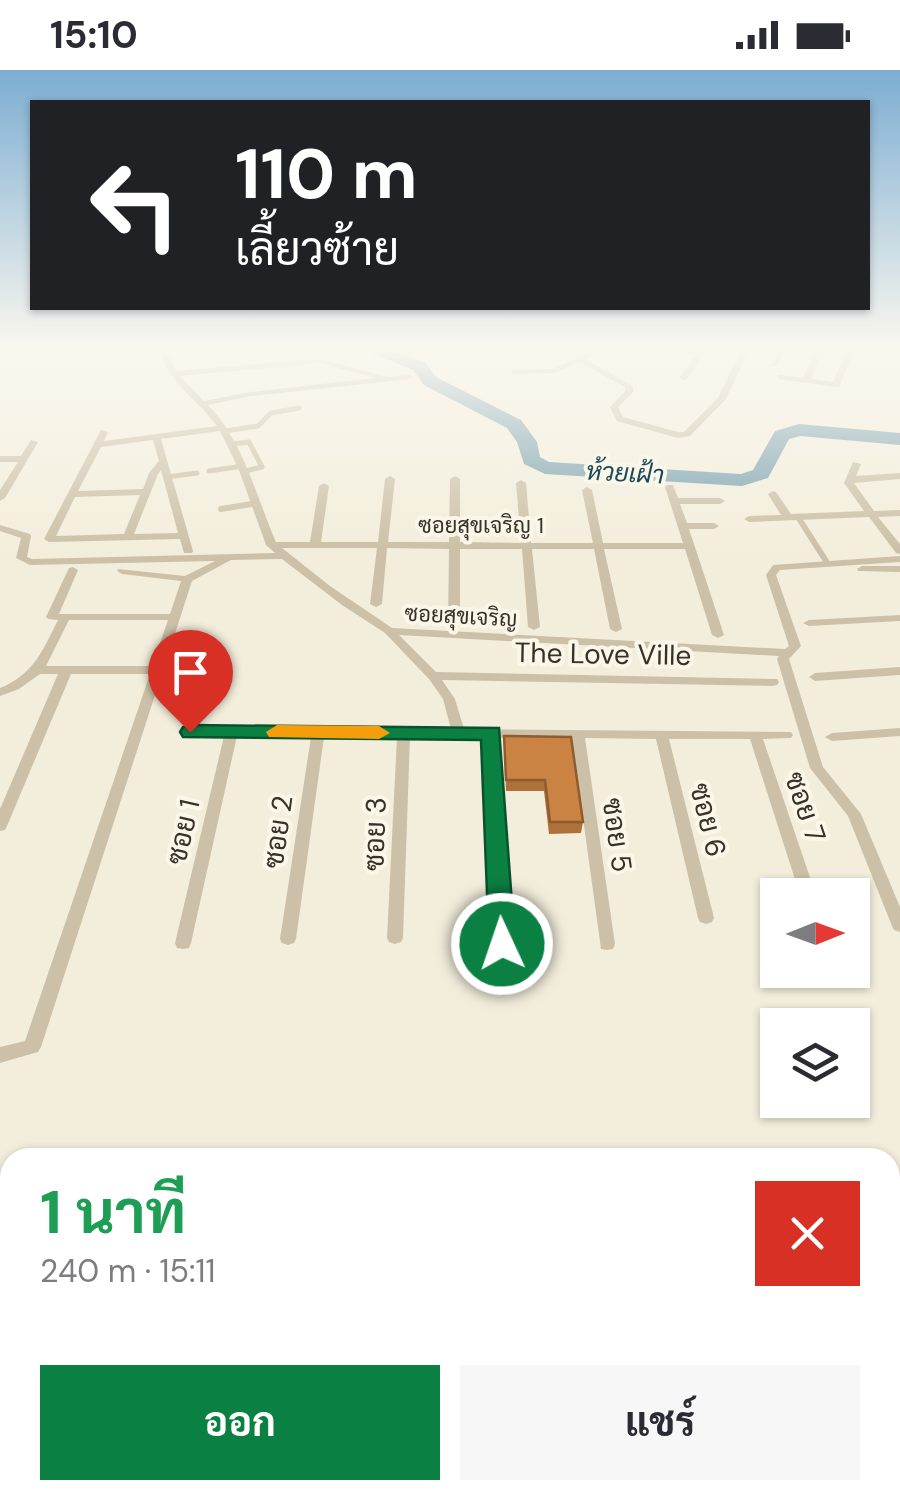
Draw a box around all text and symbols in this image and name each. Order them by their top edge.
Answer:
text: 15:10 [50,10,138,60]
text: 110 m [235,129,418,220]
icon: left [70,140,200,270]
text: เลี้ยวซ้าย [235,220,399,279]
water label: ห้วยเฝ้า [585,454,665,492]
street label: ซอยสุขเจริญ 1 [418,511,544,541]
street label: ซอยสุขเจริญ [404,599,518,634]
pin [148,630,233,733]
street label: The Love Ville [514,634,692,674]
icon: arrive [163,645,218,700]
street label: ซอย 7 [776,767,834,847]
street label: ซอย 6 [681,779,735,861]
street label: ซอย 2 [255,793,301,871]
street label: ซอย 1 [158,796,208,868]
street label: ซอย 5 [594,796,640,874]
street label: ซอย 3 [355,797,395,871]
north arrow [760,878,870,988]
map controls [760,878,870,1118]
position arrow [450,892,554,996]
button: layers [760,1008,870,1118]
text: 1 นาที [40,1173,186,1252]
button: close [755,1181,860,1286]
text: 240 m · 15:11 [40,1250,216,1292]
button: ออก [40,1365,440,1480]
button: แชร์ [460,1365,860,1480]

